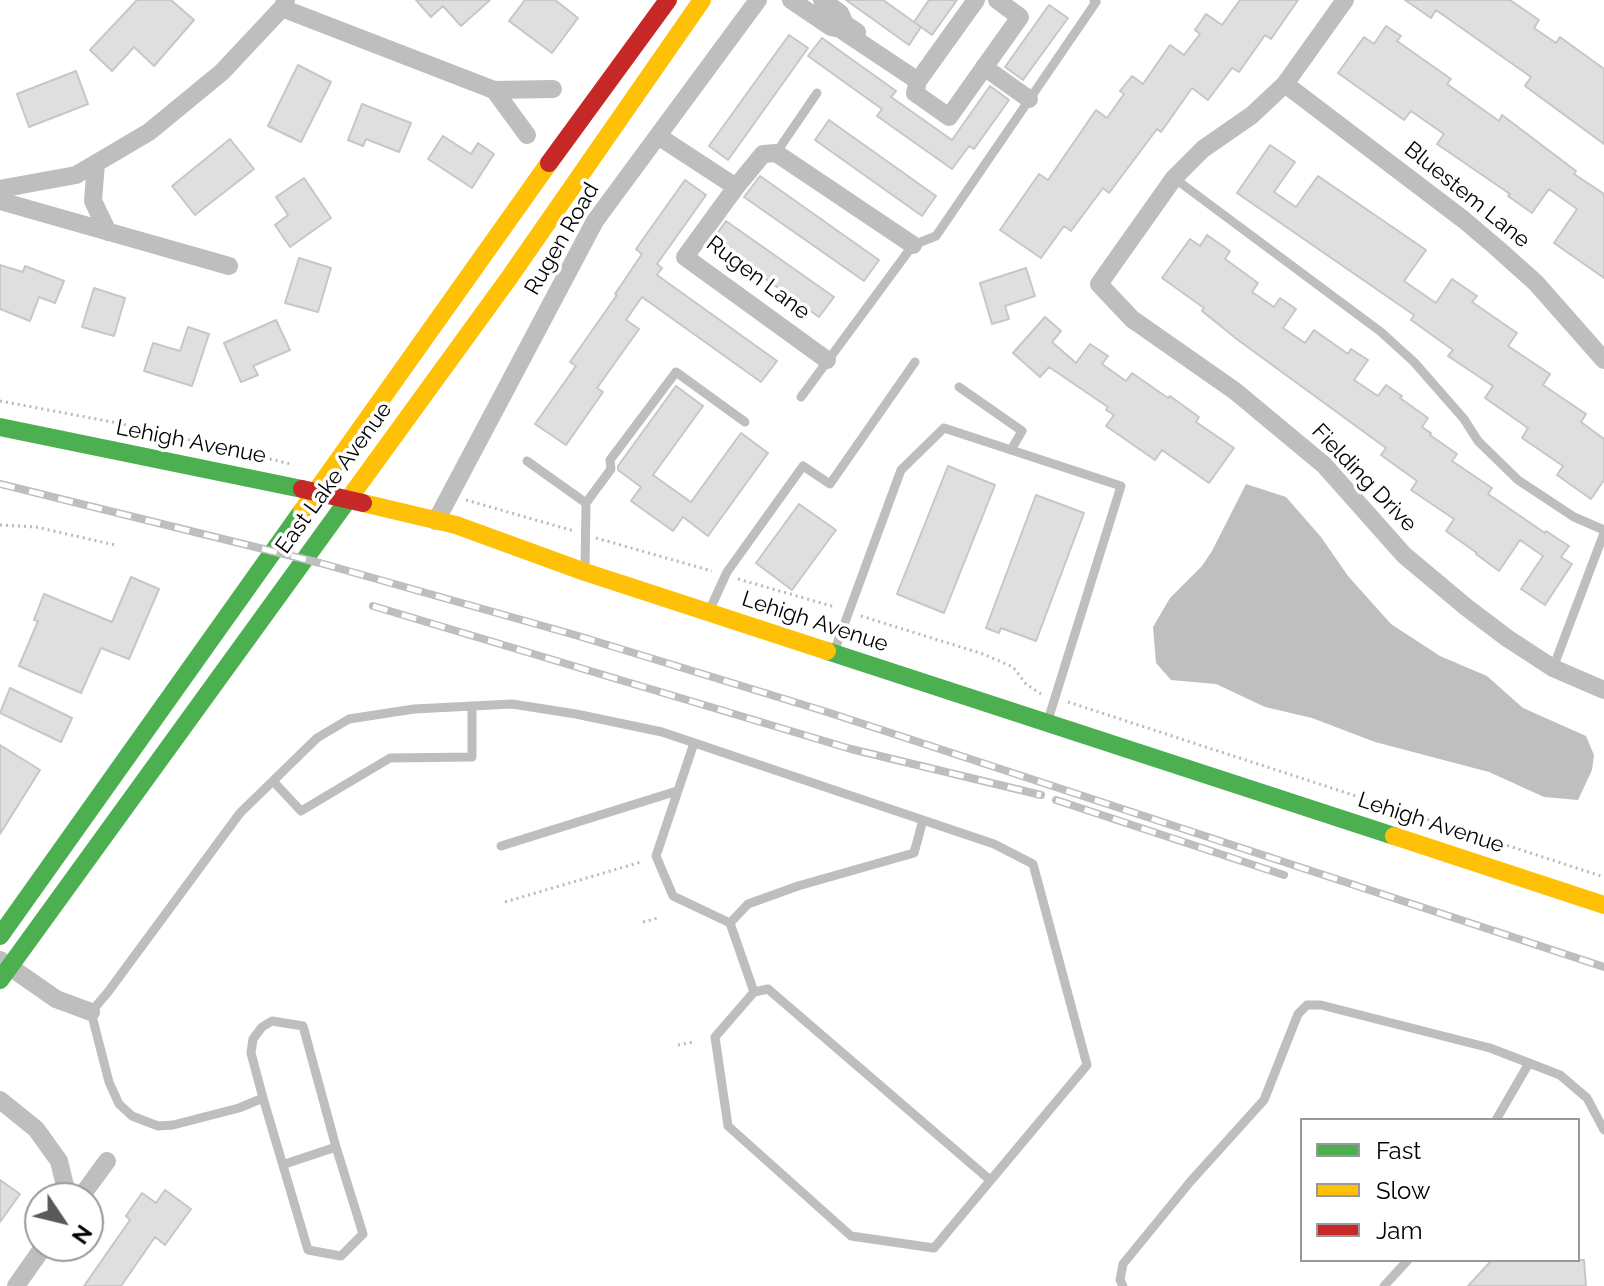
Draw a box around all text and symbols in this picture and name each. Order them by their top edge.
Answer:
street label: Bluestem Lane [1399,136,1535,254]
street label: Rugen Road [519,178,605,300]
street label: Rugen Lane [701,231,815,325]
street label: East Lake Avenue [270,397,398,559]
street label: Lehigh Avenue [114,415,268,469]
street label: Fielding Drive [1306,419,1422,537]
street label: Lehigh Avenue [738,586,892,658]
street label: Lehigh Avenue [1354,787,1508,859]
legend [1300,1118,1580,1262]
text: Fast [1376,1136,1421,1165]
text: Slow [1376,1176,1430,1205]
north arrow [24,1182,104,1262]
text: Jam [1376,1216,1422,1245]
text: N [67,1220,97,1249]

